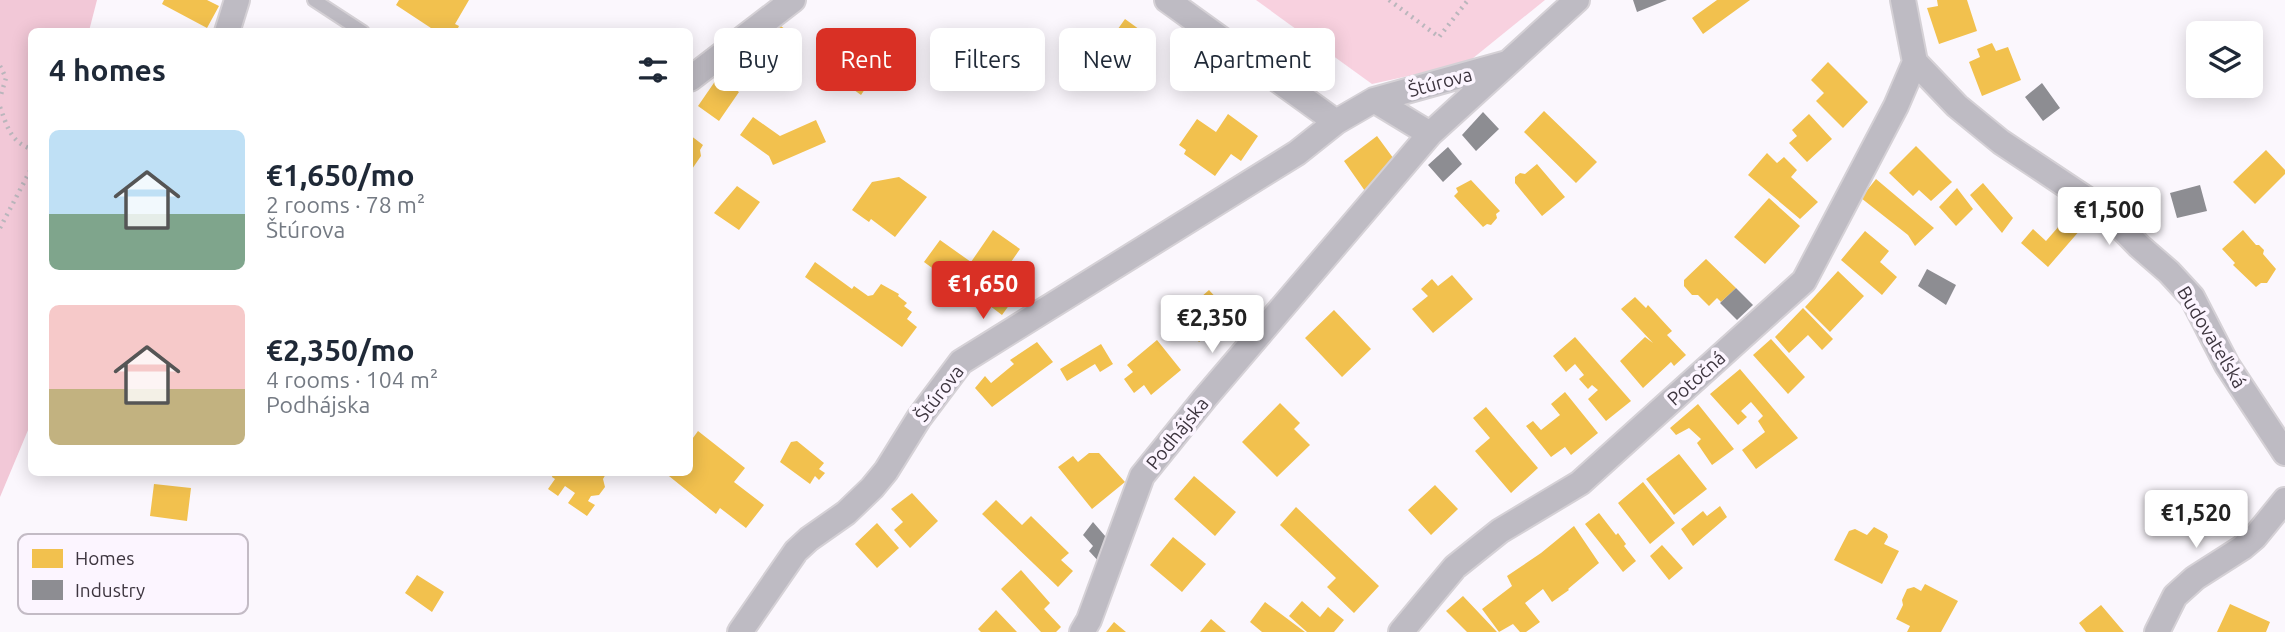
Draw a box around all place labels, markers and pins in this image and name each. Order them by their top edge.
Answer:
pin: €1,500 [2052,188,2166,247]
pin: €1,650 [926,262,1040,321]
pin: €2,350 [1155,296,1269,355]
pin: €1,520 [2139,490,2253,550]

